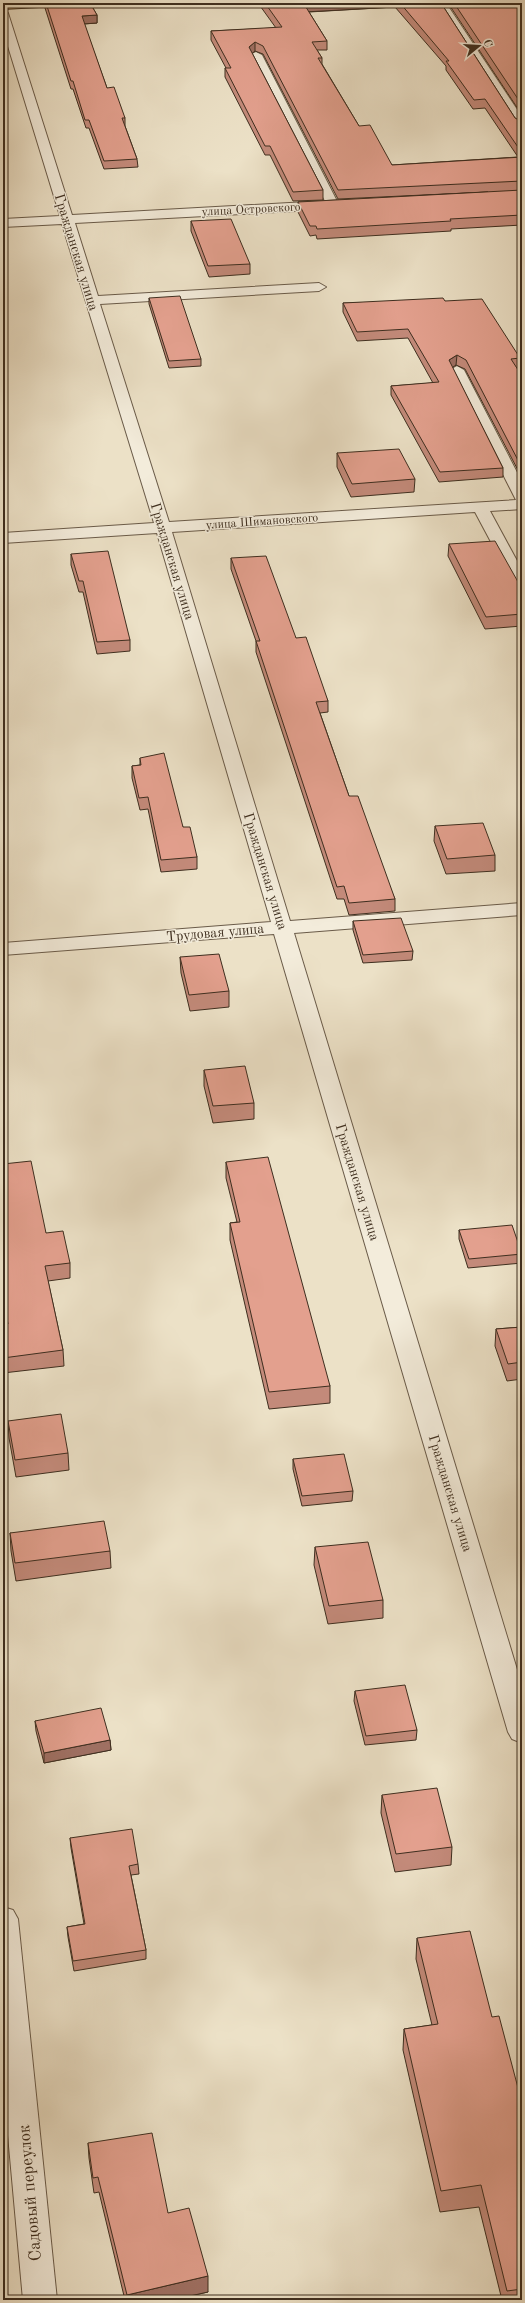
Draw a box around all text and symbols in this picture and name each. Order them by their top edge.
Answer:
north arrow [459,26,499,66]
text: С [481,38,493,49]
street label: Гражданская улица [52,192,101,313]
street label: улица Островского [201,201,301,219]
street label: Гражданская улица [148,501,197,622]
street label: улица Шимановского [205,512,319,532]
street label: Гражданская улица [241,811,290,932]
street label: Трудовая улица [166,922,265,944]
street label: Гражданская улица [333,1122,382,1243]
street label: Гражданская улица [426,1433,475,1554]
street label: Садовый переулок [16,2123,45,2262]

